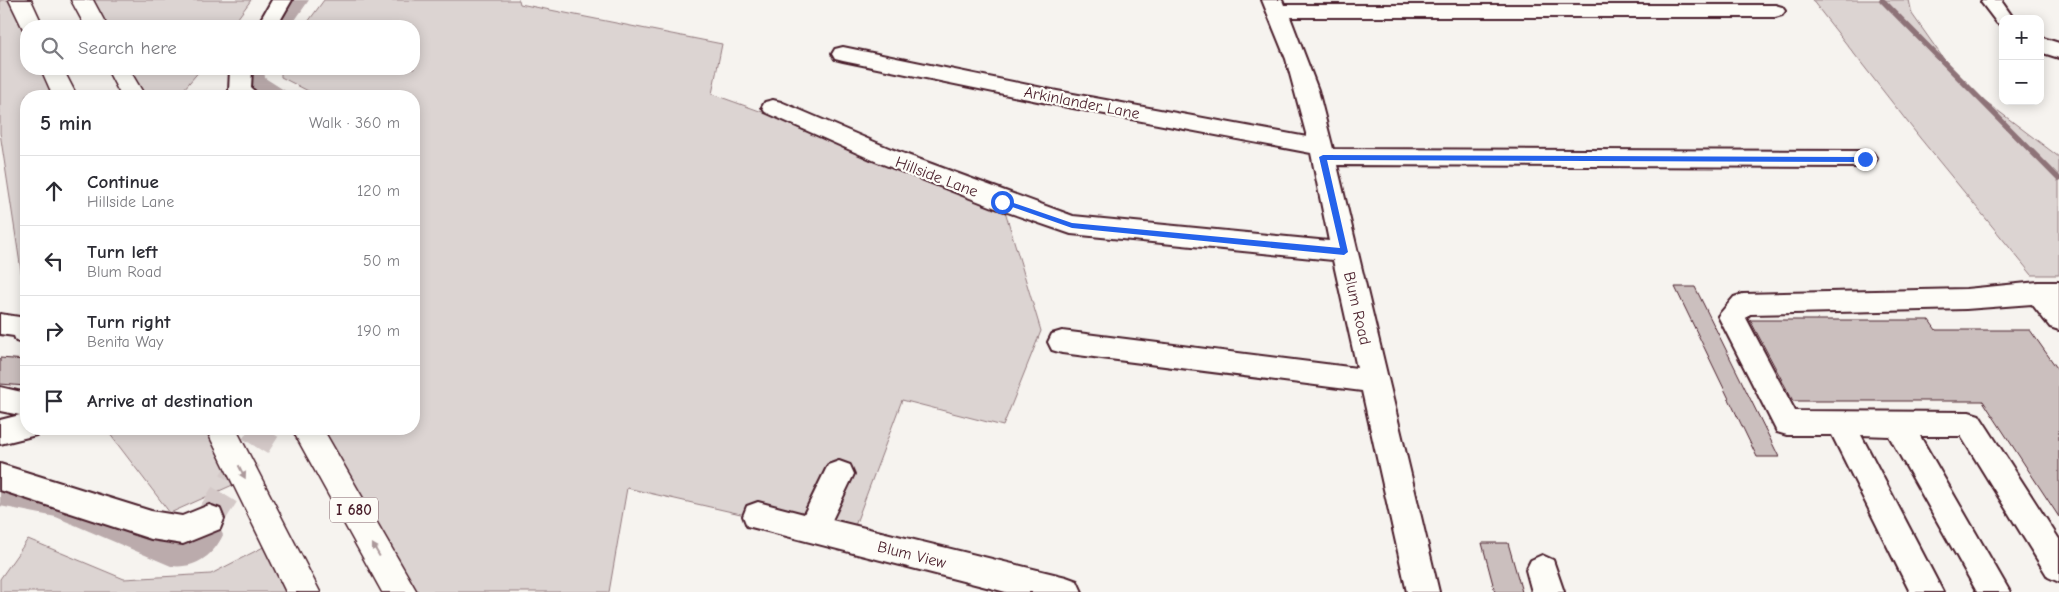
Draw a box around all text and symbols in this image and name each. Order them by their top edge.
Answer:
map controls [1999,15,2044,105]
button: + [1999,15,2044,60]
search box [20,20,420,75]
icon: search [38,34,66,62]
text: Search here [78,37,177,59]
button: − [1999,60,2044,105]
street label: Arkinlander Lane [1022,83,1141,123]
text: 5 min [40,111,92,135]
text: Walk · 360 m [309,114,400,132]
route end [1854,148,1877,171]
street label: Hillside Lane [893,153,981,201]
text: Continue [87,171,159,193]
icon: ahead [40,177,68,205]
text: 120 m [357,182,400,200]
route start [991,191,1014,214]
text: Hillside Lane [87,193,174,211]
text: Turn left [87,241,158,263]
icon: left [40,247,68,275]
text: 50 m [363,252,400,270]
text: Blum Road [87,263,162,281]
street label: Blum Road [1340,270,1374,347]
text: Turn right [87,311,171,333]
icon: right [40,317,68,345]
text: 190 m [357,322,400,340]
text: Benita Way [87,333,163,351]
icon: arrive [40,387,68,415]
text: Arrive at destination [87,390,253,412]
one-way arrow [238,465,247,480]
road number: I 680 [330,498,378,522]
street label: Blum View [876,538,948,572]
one-way arrow [372,543,381,556]

